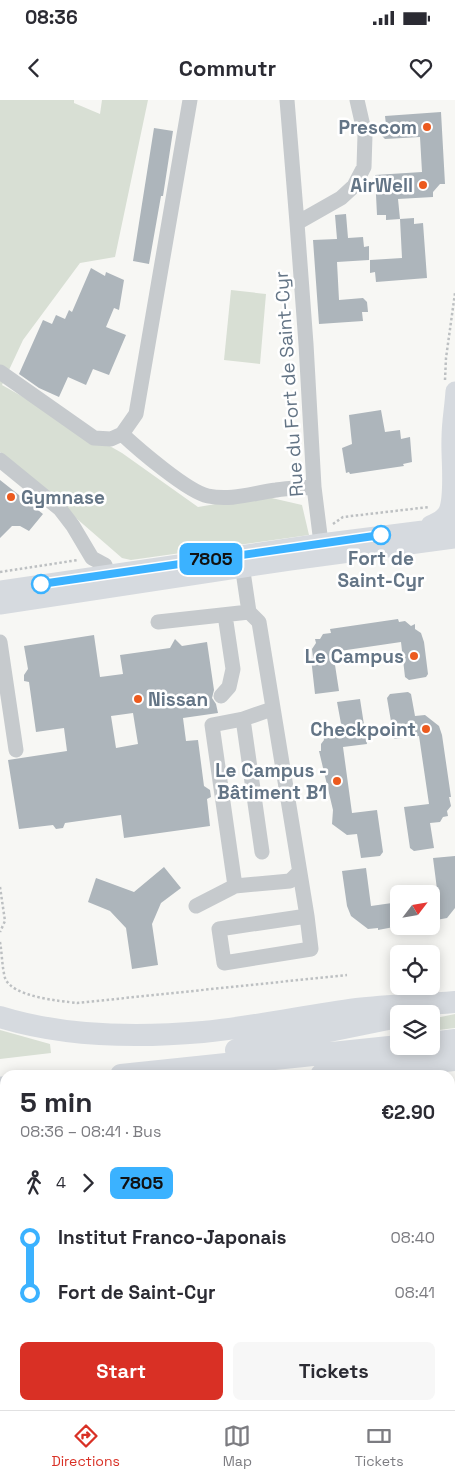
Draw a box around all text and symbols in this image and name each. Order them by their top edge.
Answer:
text: 08:36 [25,5,78,30]
icon: back [20,54,48,82]
text: Commutr [179,54,276,82]
icon: heart [407,54,435,82]
place label: Prescom [338,115,417,140]
marker: Prescom [421,121,433,133]
place label: AirWell [350,173,413,198]
marker: AirWell [417,179,429,191]
street label: Rue du Fort de Saint-Cyr [269,270,309,498]
place label: Gymnase [21,485,105,510]
marker: Gymnase [5,491,17,503]
marker: Fort de Saint-Cyr [371,525,391,545]
line badge: 7805 [176,543,246,575]
place label: Fort de Saint-Cyr [338,546,424,593]
text: 7805 [189,547,233,570]
unlabelled marker [31,574,51,594]
place label: Le Campus [305,644,404,669]
marker: Le Campus [408,650,420,662]
place label: Nissan [148,687,208,712]
marker: Nissan [132,693,144,705]
place label: Checkpoint [310,717,416,742]
marker: Checkpoint [420,723,432,735]
place label: Le Campus - Bâtiment B1 [215,758,327,805]
marker: Le Campus - Bâtiment B1 [331,775,343,787]
north arrow [390,885,440,935]
map controls [390,885,440,1055]
button: locate [390,945,440,995]
button: layers [390,1005,440,1055]
text: 5 min [20,1084,93,1120]
text: €2.90 [381,1100,435,1125]
text: 08:36 – 08:41 · Bus [20,1121,161,1142]
icon: walk [20,1169,48,1197]
icon: forward [74,1169,102,1197]
text: 7805 [120,1171,163,1194]
text: 4 [56,1172,66,1193]
text: Institut Franco-Japonais [58,1225,287,1250]
text: 08:40 [390,1227,435,1248]
text: Fort de Saint-Cyr [58,1280,216,1305]
text: 08:41 [394,1282,435,1303]
button: Start [20,1342,223,1400]
button: Tickets [233,1342,435,1400]
tab: Directions [51,1422,120,1470]
tab: Map [223,1422,252,1470]
tab: Tickets [355,1422,404,1470]

